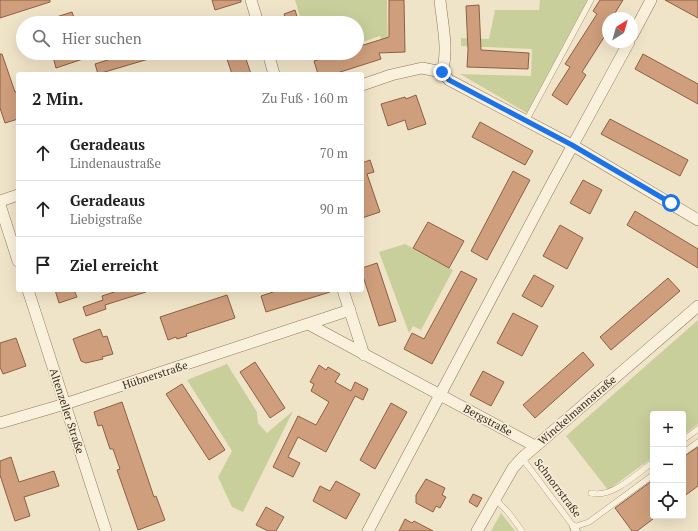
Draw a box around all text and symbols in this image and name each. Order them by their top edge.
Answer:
north arrow [602,12,638,48]
search box [16,16,364,60]
icon: search [30,27,52,49]
text: Hier suchen [62,28,142,48]
route end [433,63,451,81]
text: 2 Min. [32,87,84,110]
text: Zu Fuß · 160 m [262,89,348,107]
text: Geradeaus [70,134,145,154]
icon: ahead [32,142,54,164]
text: 70 m [320,144,348,162]
text: Lindenaustraße [70,154,161,172]
text: Geradeaus [70,190,145,210]
route start [662,194,680,212]
icon: ahead [32,198,54,220]
text: 90 m [320,200,348,218]
text: Liebigstraße [70,210,142,228]
icon: arrive [32,254,54,276]
text: Ziel erreicht [70,255,158,275]
street label: Hübnerstraße [121,358,190,392]
street label: Altenzeller Straße [47,366,88,456]
street label: Winckelmannstraße [535,372,619,448]
street label: Bergstraße [461,401,515,439]
map controls [650,411,686,519]
button: + [650,411,686,447]
button: − [650,447,686,483]
street label: Schnorrstraße [531,456,585,520]
button: locate [650,483,686,519]

